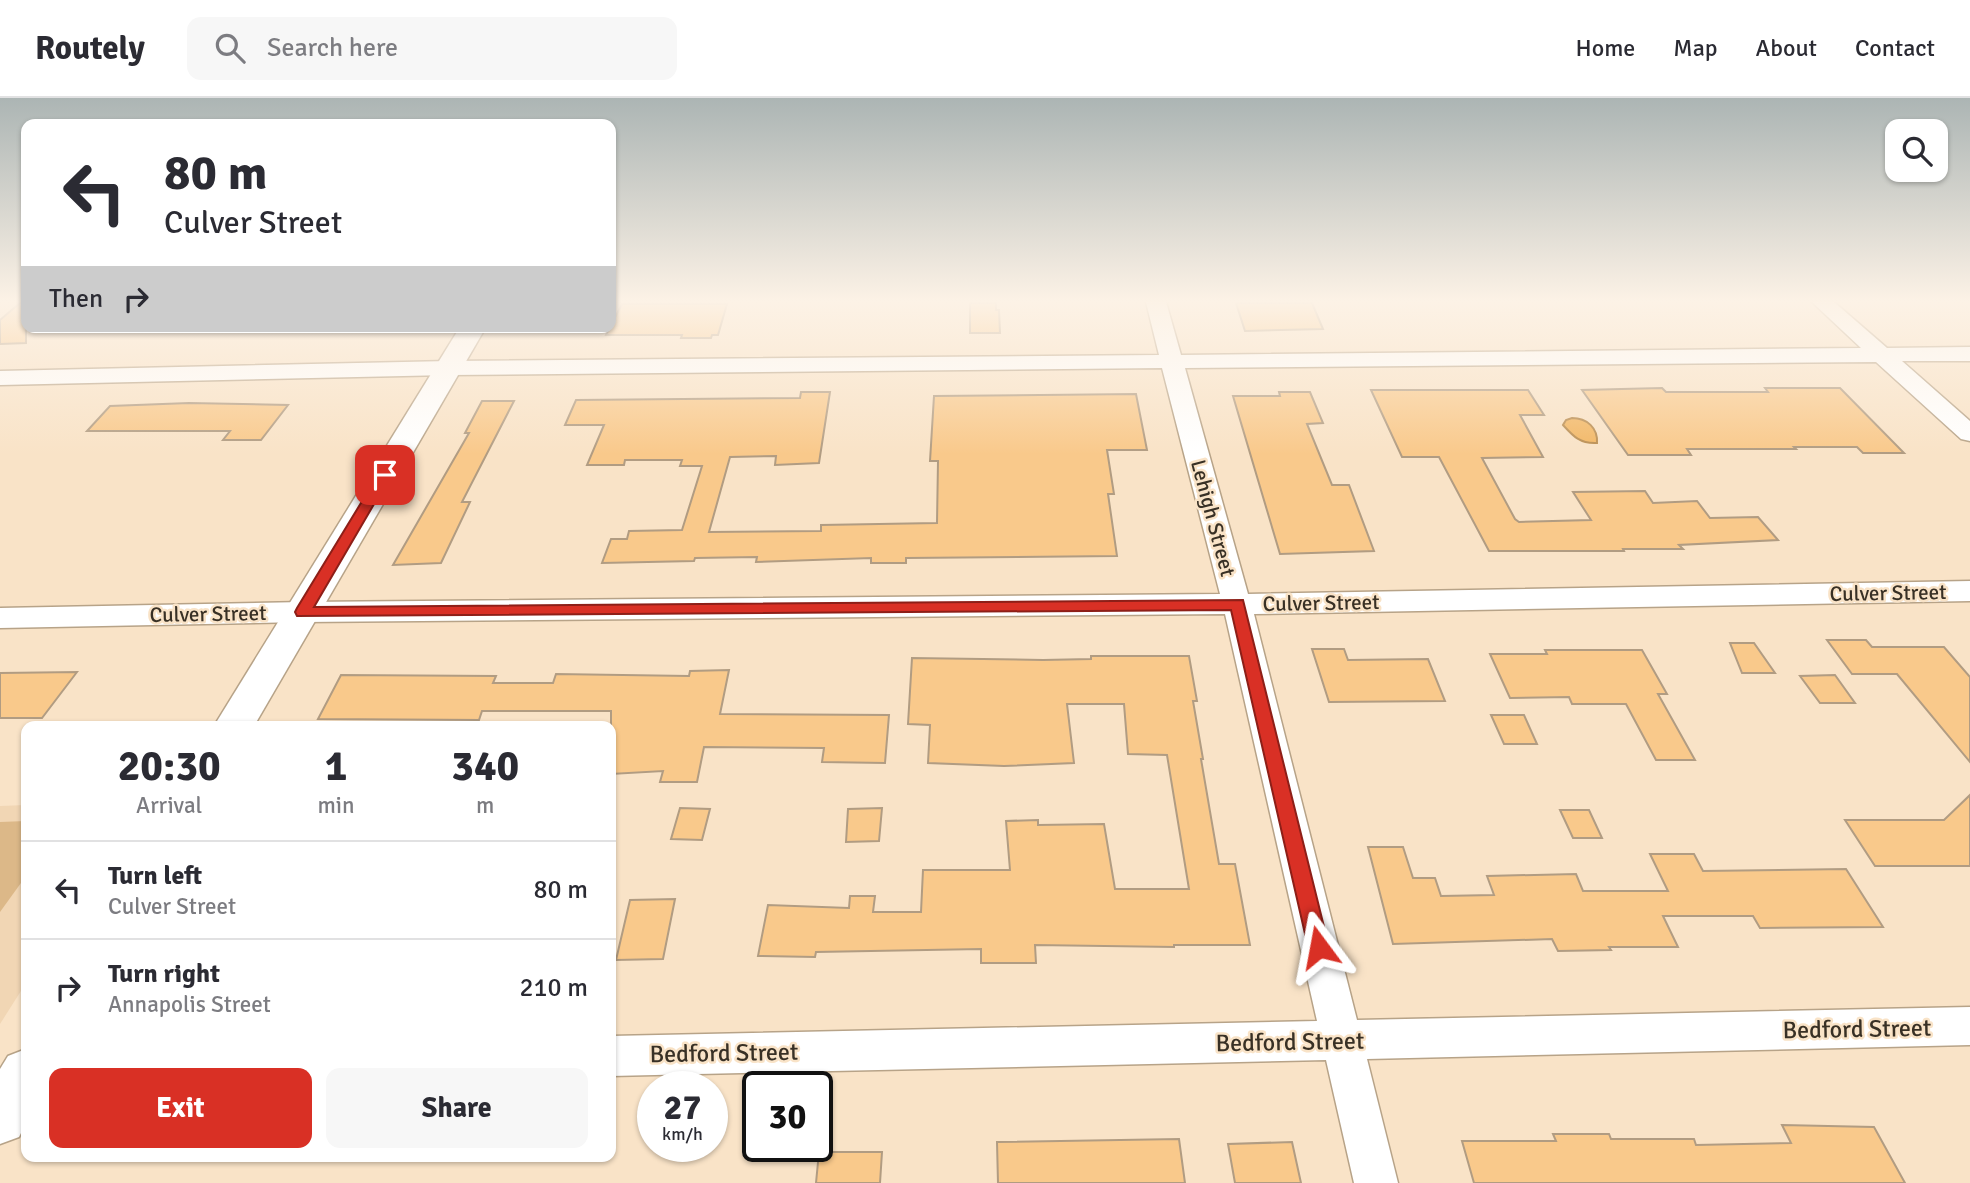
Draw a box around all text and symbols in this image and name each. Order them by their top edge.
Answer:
search box [187,17,677,80]
text: Routely [35,28,145,69]
icon: search [211,29,249,67]
text: Search here [267,32,398,64]
text: Home [1575,33,1635,63]
text: Map [1673,33,1718,63]
text: About [1756,33,1817,63]
text: Contact [1855,33,1935,63]
map controls [1885,119,1948,182]
button: search [1885,119,1948,182]
text: 80 m [164,143,267,203]
icon: left [49,147,140,238]
text: Culver Street [164,203,342,242]
icon: right [117,280,155,318]
text: Then [49,283,103,315]
pin [355,445,415,505]
icon: arrive [366,456,404,494]
street label: Lehigh Street [1185,457,1241,579]
street label: Culver Street [1829,579,1947,607]
street label: Culver Street [1262,589,1380,617]
street label: Culver Street [149,600,267,628]
text: 20:30 [118,741,221,792]
text: 1 [325,741,347,792]
text: 340 [451,741,519,792]
text: Arrival [136,791,202,820]
text: min [317,791,355,820]
text: m [476,791,494,820]
text: Turn left [108,860,202,892]
icon: left [49,871,87,909]
text: 80 m [533,874,588,906]
text: Culver Street [108,892,236,921]
position arrow [1282,910,1356,984]
text: Turn right [108,958,220,990]
icon: right [49,969,87,1007]
text: 210 m [519,972,588,1004]
text: Annapolis Street [108,990,271,1019]
street label: Bedford Street [1782,1013,1932,1045]
street label: Bedford Street [1215,1026,1365,1058]
street label: Bedford Street [649,1037,799,1069]
button: Exit [49,1068,312,1148]
button: Share [326,1068,588,1148]
speed limit sign: 30 [742,1071,833,1162]
text: 27 [664,1086,701,1129]
text: km/h [662,1123,703,1145]

